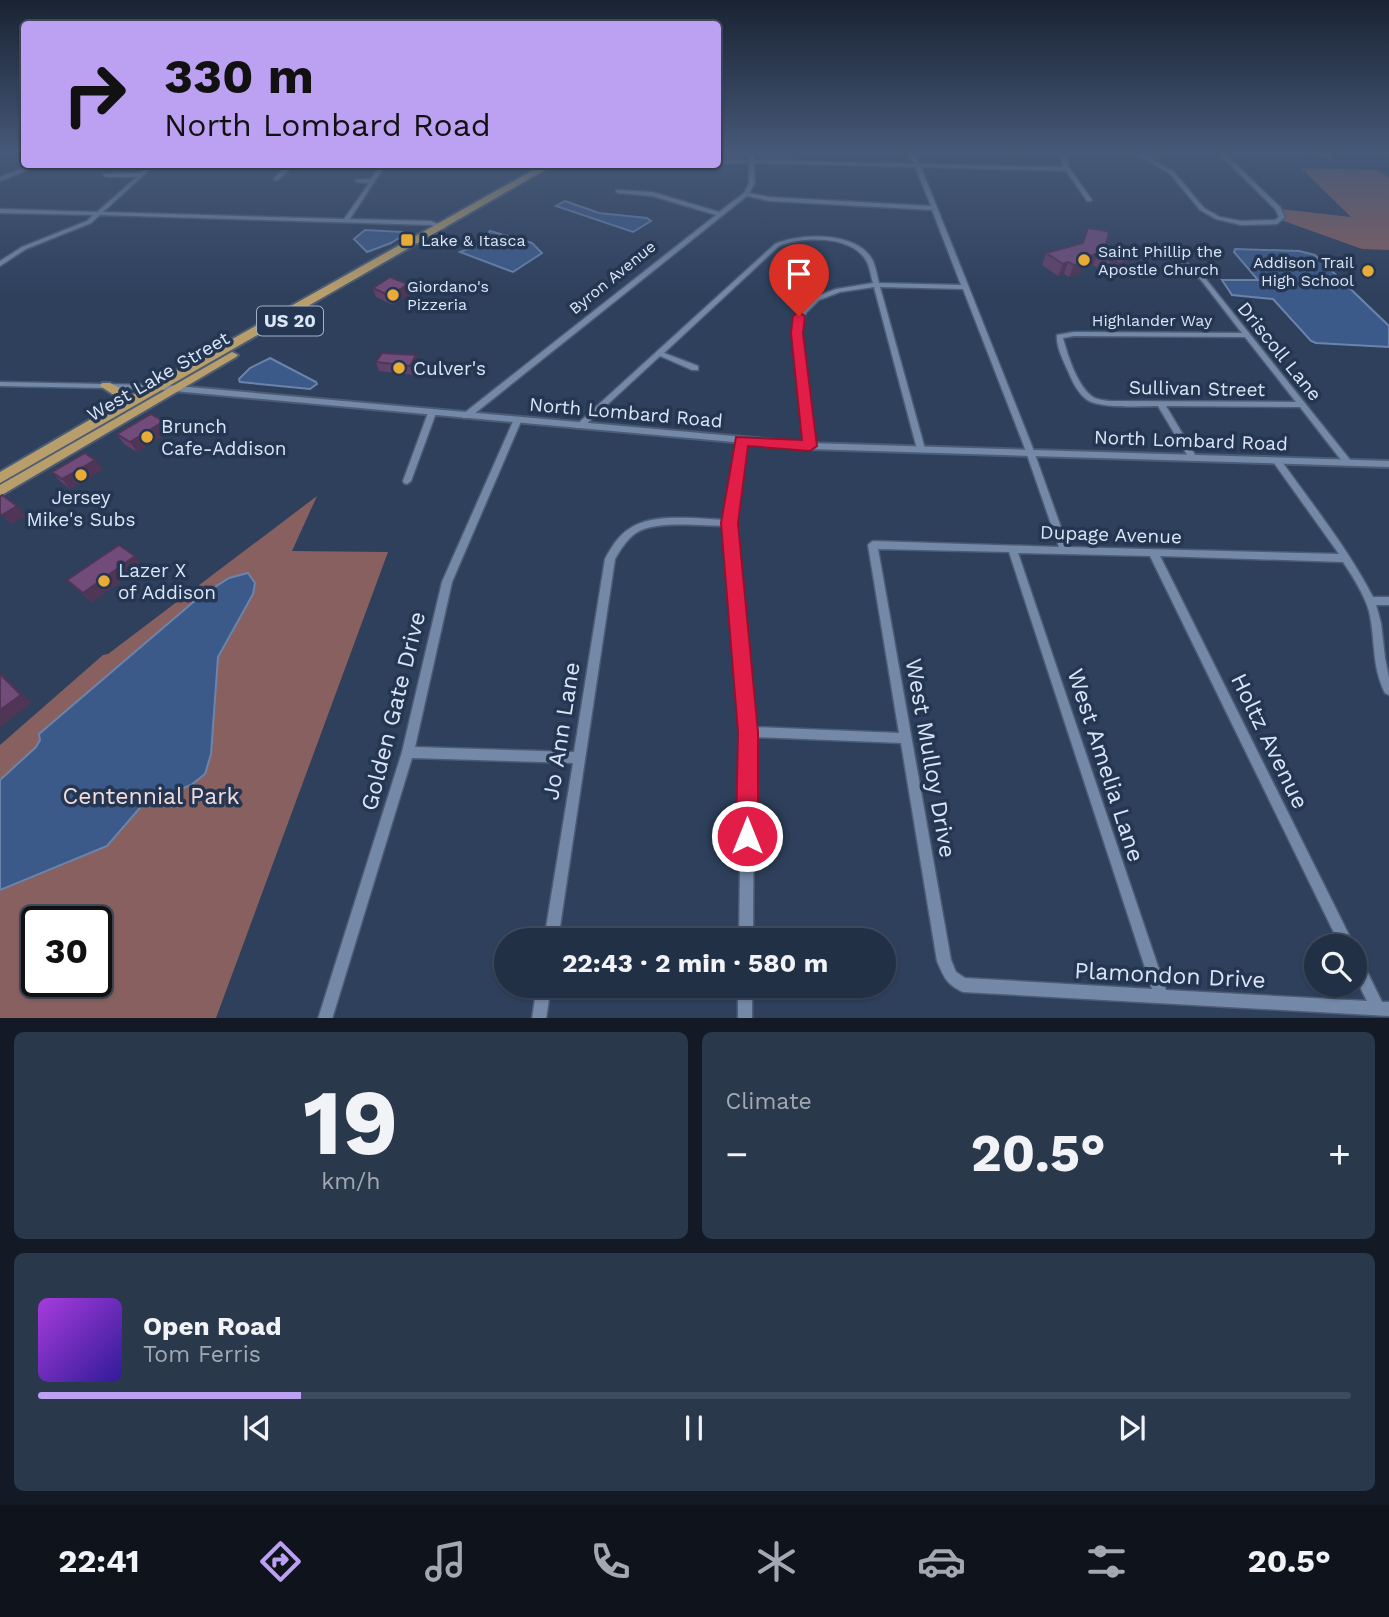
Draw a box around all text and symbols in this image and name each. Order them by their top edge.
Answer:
text: 330 m [164,47,314,105]
icon: right [49,49,140,140]
text: North Lombard Road [164,106,491,144]
place label: Lake & Itasca [421,231,525,250]
marker: Lake & Itasca [399,232,415,248]
street label: Byron Avenue [565,237,659,318]
place label: Saint Phillip the Apostle Church [1098,242,1222,279]
pin [769,244,829,316]
marker: Saint Phillip the Apostle Church [1076,252,1092,268]
place label: Addison Trail High School [1253,253,1354,290]
icon: arrive [780,255,818,293]
marker: Addison Trail High School [1360,263,1376,279]
place label: Giordano's Pizzeria [407,277,489,314]
marker: Giordano's Pizzeria [385,287,401,303]
street label: Driscoll Lane [1233,297,1327,405]
road number: US 20 [257,306,323,335]
street label: Highlander Way [1092,311,1213,330]
street label: West Lake Street [83,326,233,426]
place label: Culver's [413,357,486,380]
marker: Culver's [391,360,407,376]
street label: Sullivan Street [1129,376,1265,401]
street label: North Lombard Road [528,393,724,432]
place label: Brunch Cafe-Addison [161,415,287,460]
street label: North Lombard Road [1094,426,1288,455]
marker: Brunch Cafe-Addison [139,429,155,445]
marker: Jersey Mike's Subs [73,467,89,483]
place label: Jersey Mike's Subs [27,486,135,531]
street label: Dupage Avenue [1040,521,1182,548]
place label: Lazer X of Addison [118,559,216,604]
marker: Lazer X of Addison [96,573,112,589]
street label: Golden Gate Drive [356,609,431,814]
street label: West Mulloy Drive [900,656,961,860]
street label: Jo Ann Lane [537,660,586,802]
street label: West Amelia Lane [1062,665,1149,865]
street label: Holtz Avenue [1225,669,1314,813]
park label: Centennial Park [62,783,240,810]
position arrow [710,799,784,873]
speed limit sign: 30 [21,906,112,997]
map controls [1304,934,1367,997]
button: search [1304,934,1367,997]
text: 22:43 · 2 min · 580 m [562,948,828,978]
street label: Plamondon Drive [1074,957,1266,994]
text: 19 [303,1069,398,1176]
text: Climate [726,1088,812,1115]
text: 20.5° [971,1123,1106,1184]
text: − [726,1132,748,1176]
text: + [1328,1132,1351,1176]
text: km/h [321,1168,380,1195]
text: Open Road [143,1311,281,1341]
text: Tom Ferris [143,1341,261,1368]
icon: previous [238,1409,276,1447]
icon: pause [675,1409,713,1447]
icon: next [1113,1409,1151,1447]
icon: directions [256,1537,305,1586]
icon: music [421,1537,470,1586]
icon: phone [586,1537,635,1586]
icon: climate [752,1537,801,1586]
icon: car [917,1537,966,1586]
icon: filters [1082,1537,1131,1586]
text: 22:41 [58,1542,140,1580]
text: 20.5° [1248,1542,1331,1580]

